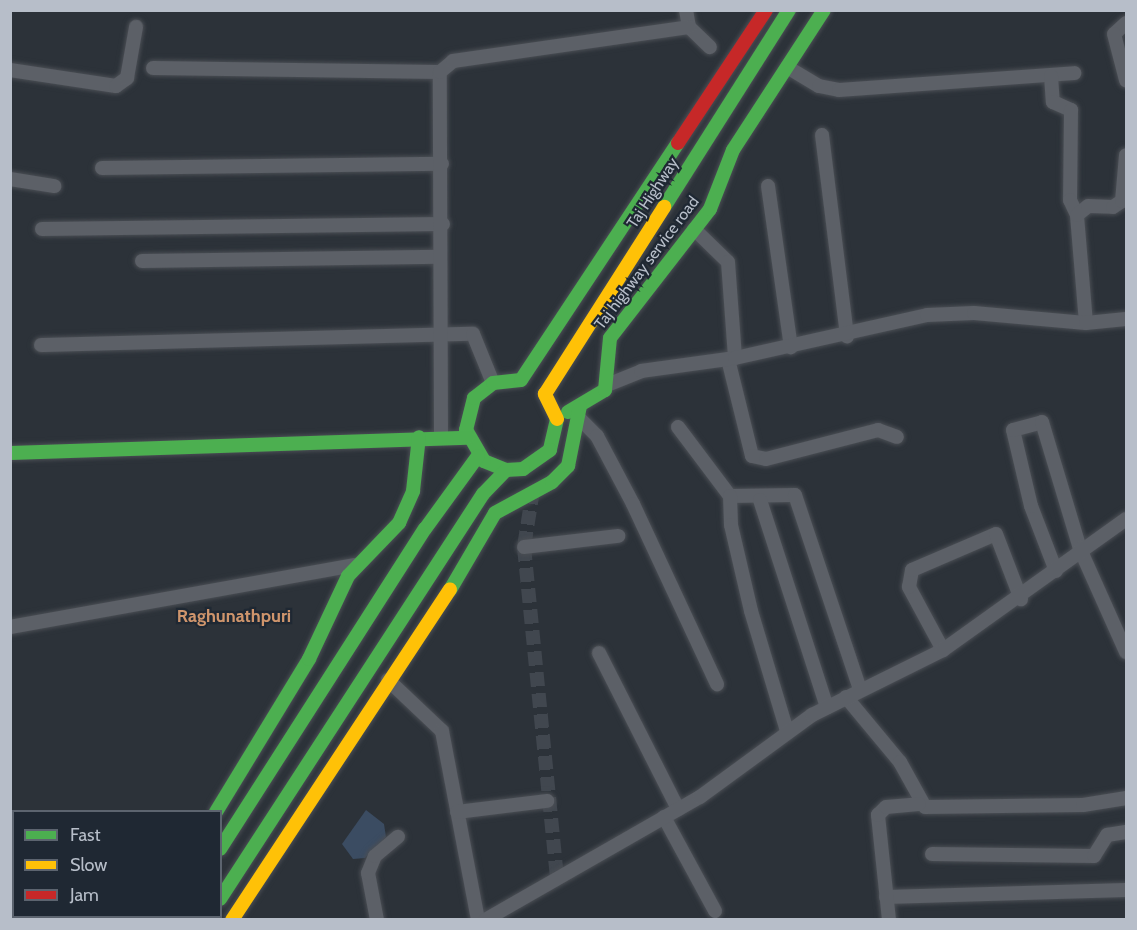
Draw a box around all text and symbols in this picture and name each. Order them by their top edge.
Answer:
street label: Taj Highway [623,154,683,232]
street label: Taj highway service road [591,193,703,333]
district label: Raghunathpuri [177,605,291,627]
legend [12,810,222,918]
text: Fast [70,824,101,846]
text: Slow [70,854,107,876]
text: Jam [70,884,99,906]

